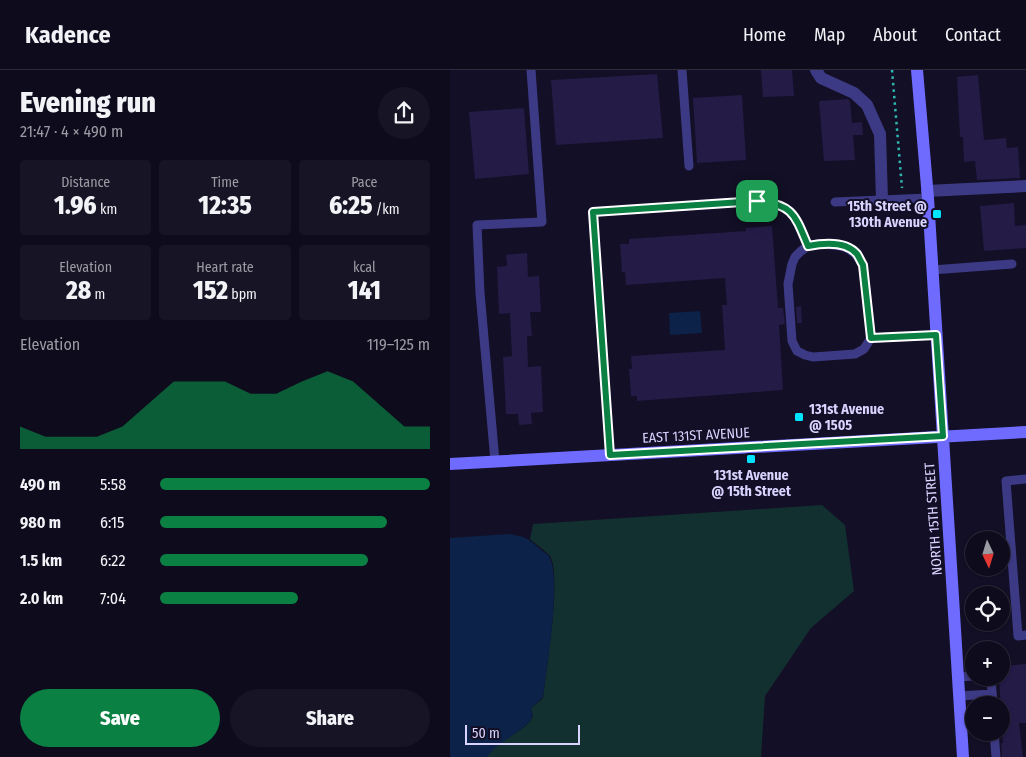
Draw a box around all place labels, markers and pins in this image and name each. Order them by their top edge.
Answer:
pin [736,180,778,222]
place label: 15th Street @ 130th Avenue [847,198,927,231]
marker: 15th Street @ 130th Avenue [931,208,943,220]
place label: 131st Avenue @ 1505 [809,401,884,434]
marker: 131st Avenue @ 1505 [793,411,805,423]
marker: 131st Avenue @ 15th Street [745,453,757,465]
place label: 131st Avenue @ 15th Street [711,467,792,500]

